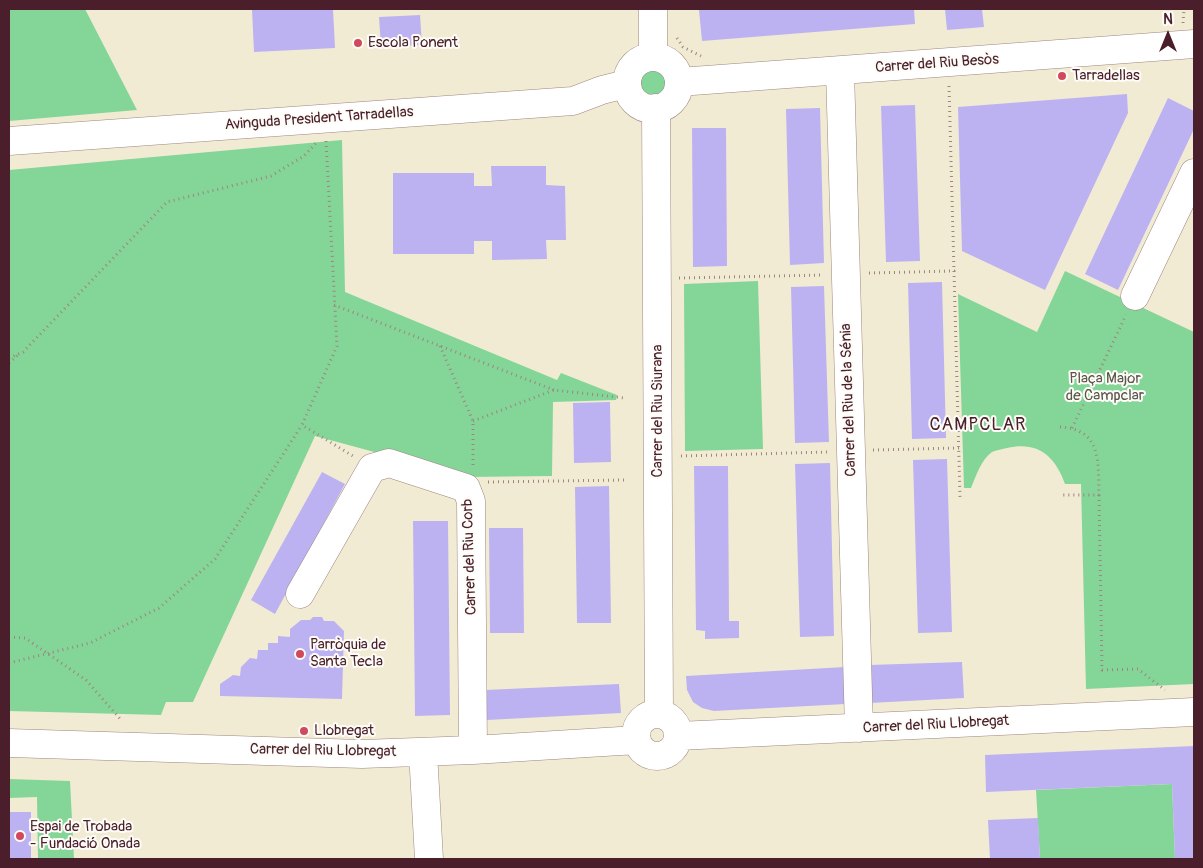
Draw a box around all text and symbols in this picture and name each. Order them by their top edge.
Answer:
north arrow [1143,10,1193,60]
text: N [1163,11,1173,28]
place label: Escola Ponent [368,34,458,52]
marker: Escola Ponent [352,37,364,49]
street label: Carrer del Riu Besòs [875,51,999,77]
place label: Tarradellas [1072,67,1140,85]
marker: Tarradellas [1056,70,1068,82]
street label: Avinguda President Tarradellas [224,103,414,135]
street label: Carrer del Riu de la Sénia [837,323,861,477]
street label: Carrer del Riu Siurana [649,345,667,477]
park label: Plaça Major de Campclar [1066,370,1144,405]
district label: CAMPCLAR [928,414,1028,436]
street label: Carrer del Riu Corb [459,498,481,616]
place label: Parròquia de Santa Tecla [310,636,386,671]
marker: Parròquia de Santa Tecla [294,648,306,660]
street label: Carrer del Riu Llobregat [862,712,1010,738]
place label: Llobregat [314,722,374,740]
marker: Llobregat [298,725,310,737]
street label: Carrer del Riu Llobregat [250,741,396,761]
place label: Espai de Trobada - Fundació Onada [30,818,140,853]
marker: Espai de Trobada - Fundació Onada [14,830,26,842]

